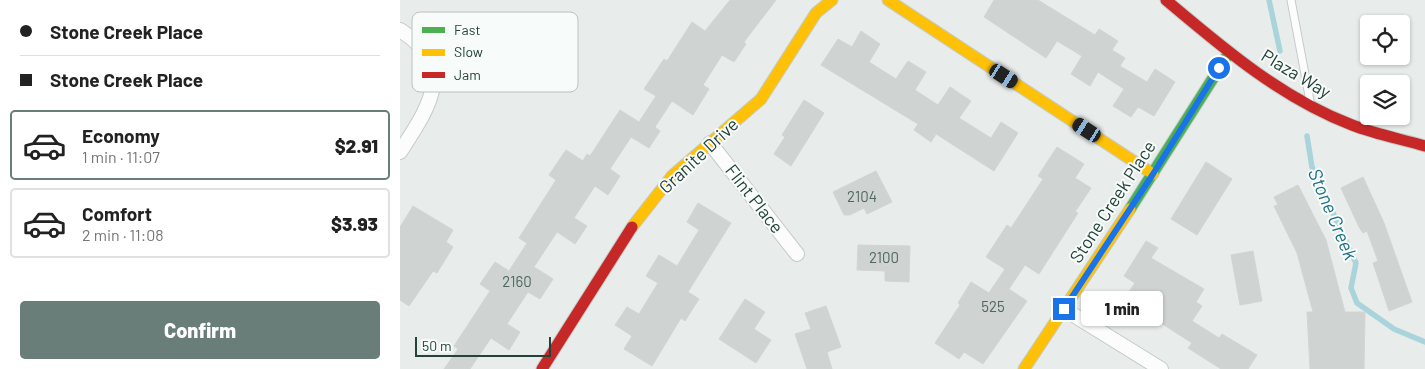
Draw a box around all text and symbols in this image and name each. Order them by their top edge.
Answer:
legend [412,12,578,92]
map controls [1360,15,1410,125]
button: locate [1360,15,1410,65]
text: Stone Creek Place [50,20,203,43]
text: Fast [454,21,480,38]
text: Slow [454,43,483,60]
street label: Plaza Way [1258,44,1335,102]
route start [1208,57,1230,79]
car [987,62,1020,90]
text: Jam [454,66,481,83]
text: Stone Creek Place [50,68,203,91]
button: layers [1360,75,1410,125]
street label: Granite Drive [654,113,743,198]
car [1070,116,1103,144]
icon: car [22,123,67,168]
text: Economy [82,124,160,147]
text: $2.91 [335,134,378,157]
street label: Stone Creek Place [1064,136,1160,267]
text: 1 min · 11:07 [82,147,160,166]
street label: Flint Place [721,159,789,237]
water label: Stone Creek [1304,165,1363,264]
house number: 2104 [847,187,877,205]
icon: car [22,201,67,246]
text: Comfort [82,202,152,225]
text: $3.93 [331,212,378,235]
text: 2 min · 11:08 [82,225,164,244]
house number: 2100 [869,248,899,266]
house number: 2160 [502,272,532,290]
callout: 1 min [1082,292,1164,326]
house number: 525 [981,297,1005,315]
route end [1053,298,1075,320]
text: 1 min [1104,299,1140,318]
button: Confirm [20,301,380,359]
scale bar [415,334,551,357]
text: 50 m [422,337,451,354]

